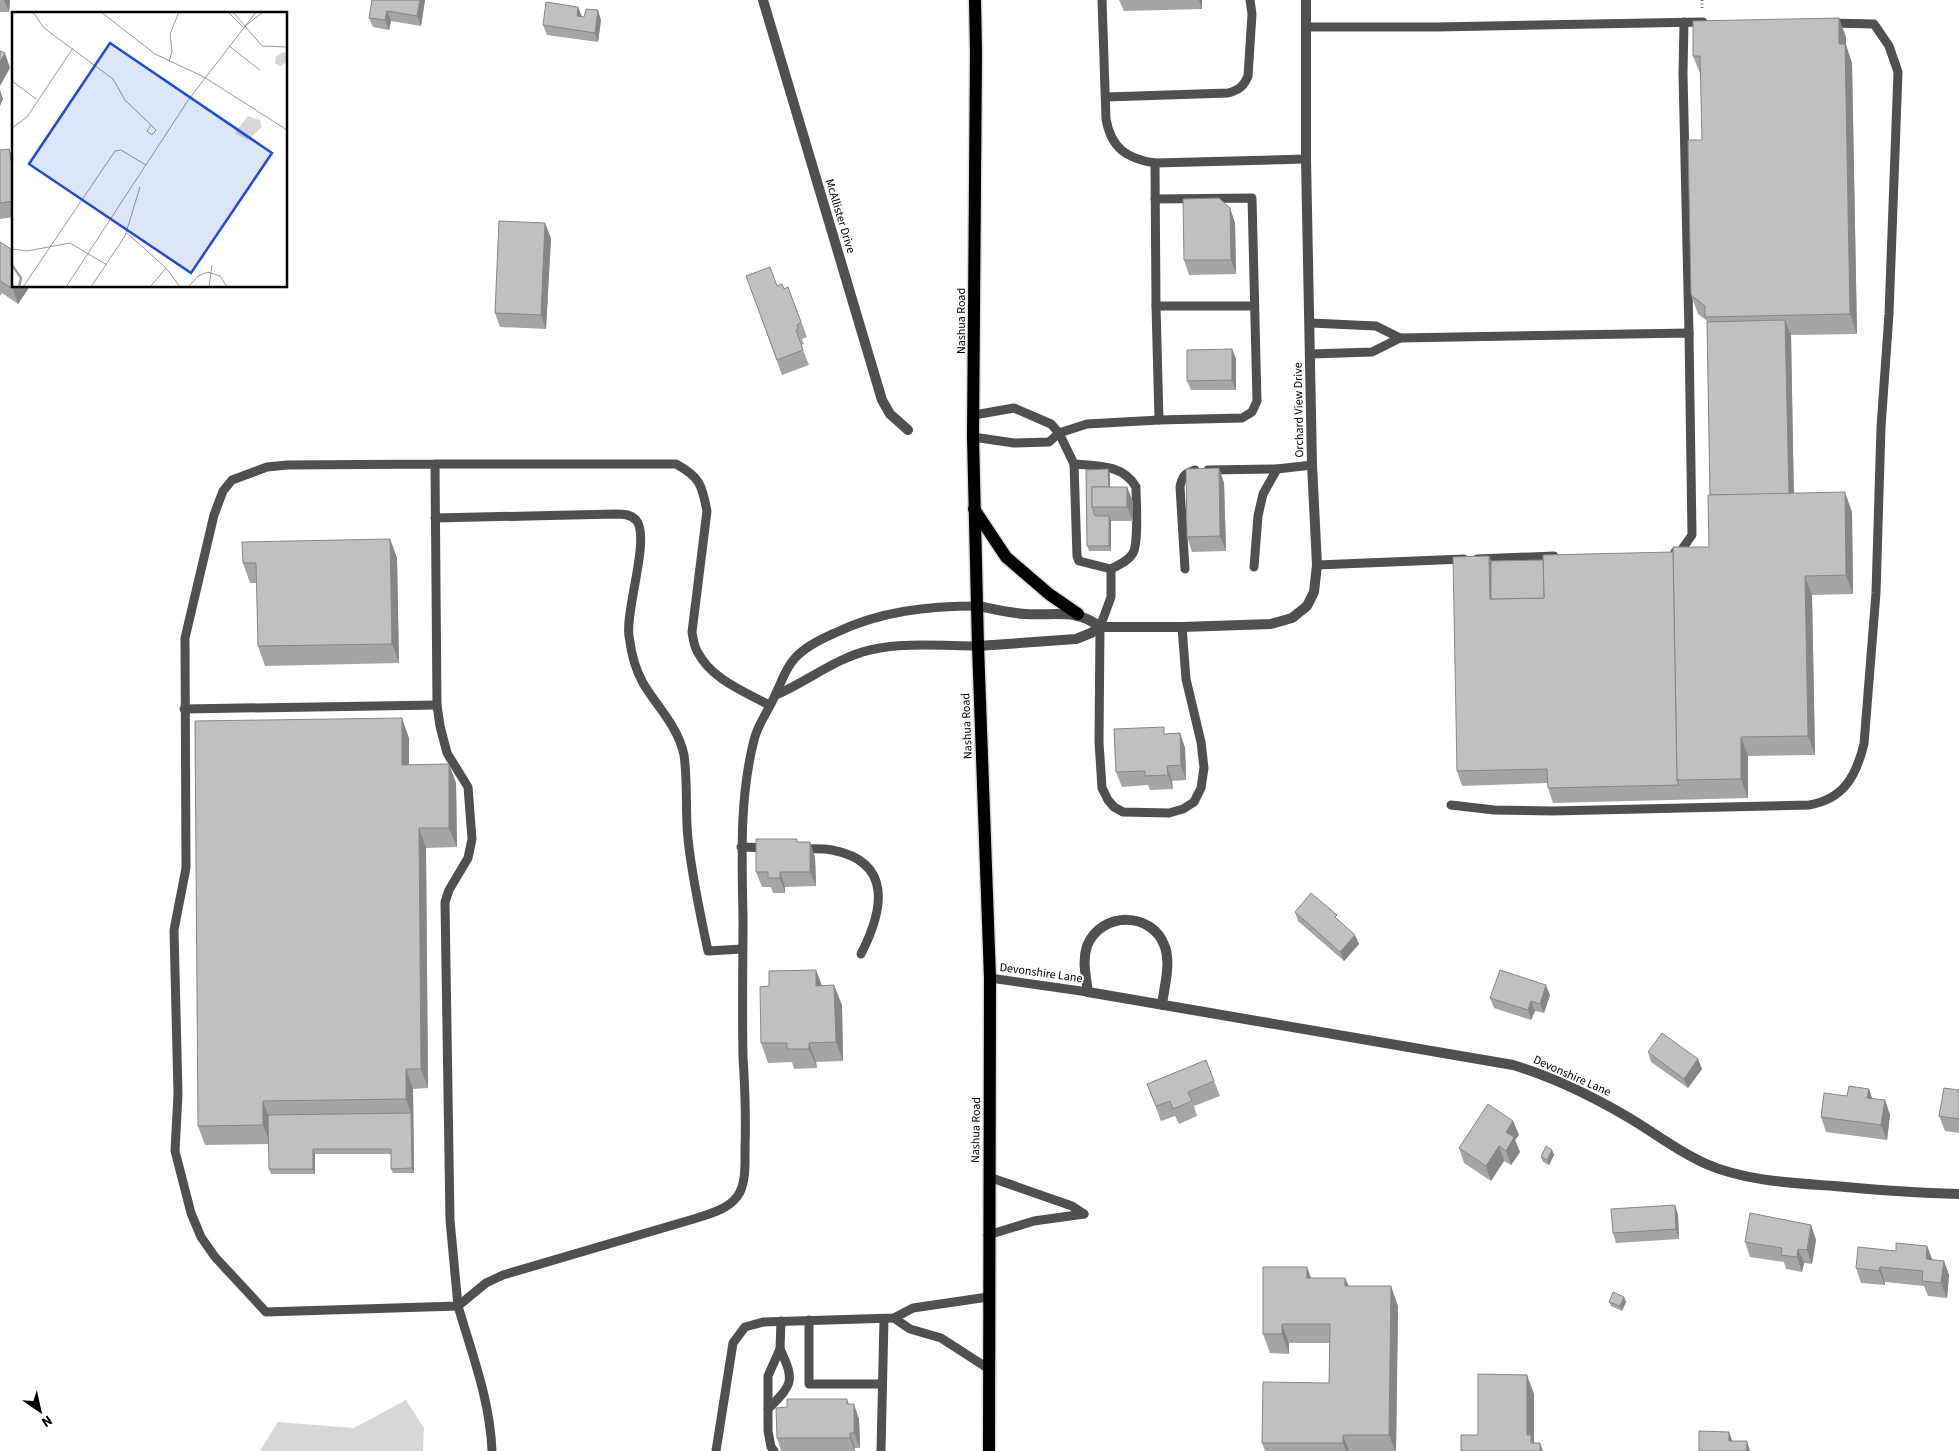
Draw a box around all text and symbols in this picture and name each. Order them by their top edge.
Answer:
inset map [12,12,288,288]
street label: McAllister Drive [821,177,859,255]
street label: Nashua Road [953,288,970,354]
street label: Orchard View Drive [1290,362,1308,458]
street label: Nashua Road [957,693,977,759]
street label: Devonshire Lane [999,959,1083,987]
street label: Devonshire Lane [1530,1051,1614,1101]
street label: Nashua Road [967,1097,985,1163]
north arrow [15,1386,65,1436]
text: N [37,1410,56,1432]

